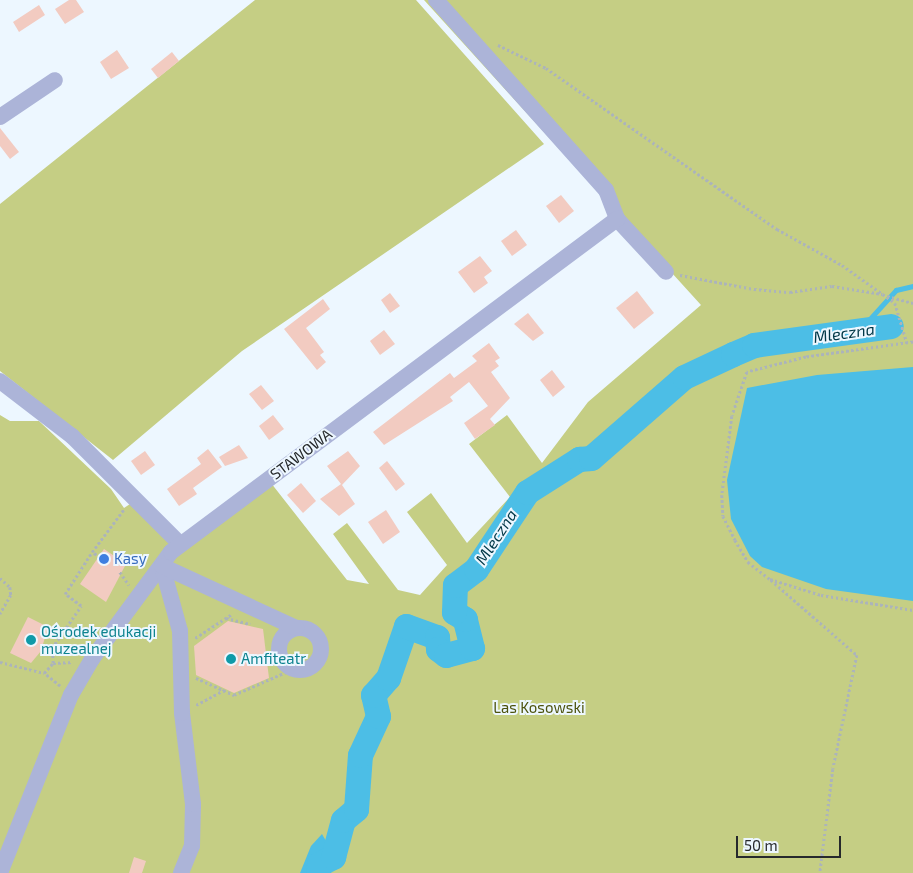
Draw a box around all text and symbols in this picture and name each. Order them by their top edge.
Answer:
water label: Mleczna [812,319,876,347]
street label: STAWOWA [267,425,335,483]
water label: Mleczna [471,506,521,568]
place label: Kasy [114,550,147,568]
marker: Kasy [98,553,110,565]
place label: Ośrodek edukacji muzealnej [41,622,156,657]
marker: Ośrodek edukacji muzealnej [25,634,37,646]
place label: Amfiteatr [241,650,306,668]
marker: Amfiteatr [225,653,237,665]
park label: Las Kosowski [493,699,585,717]
scale bar [738,826,843,858]
text: 50 m [744,836,778,854]

